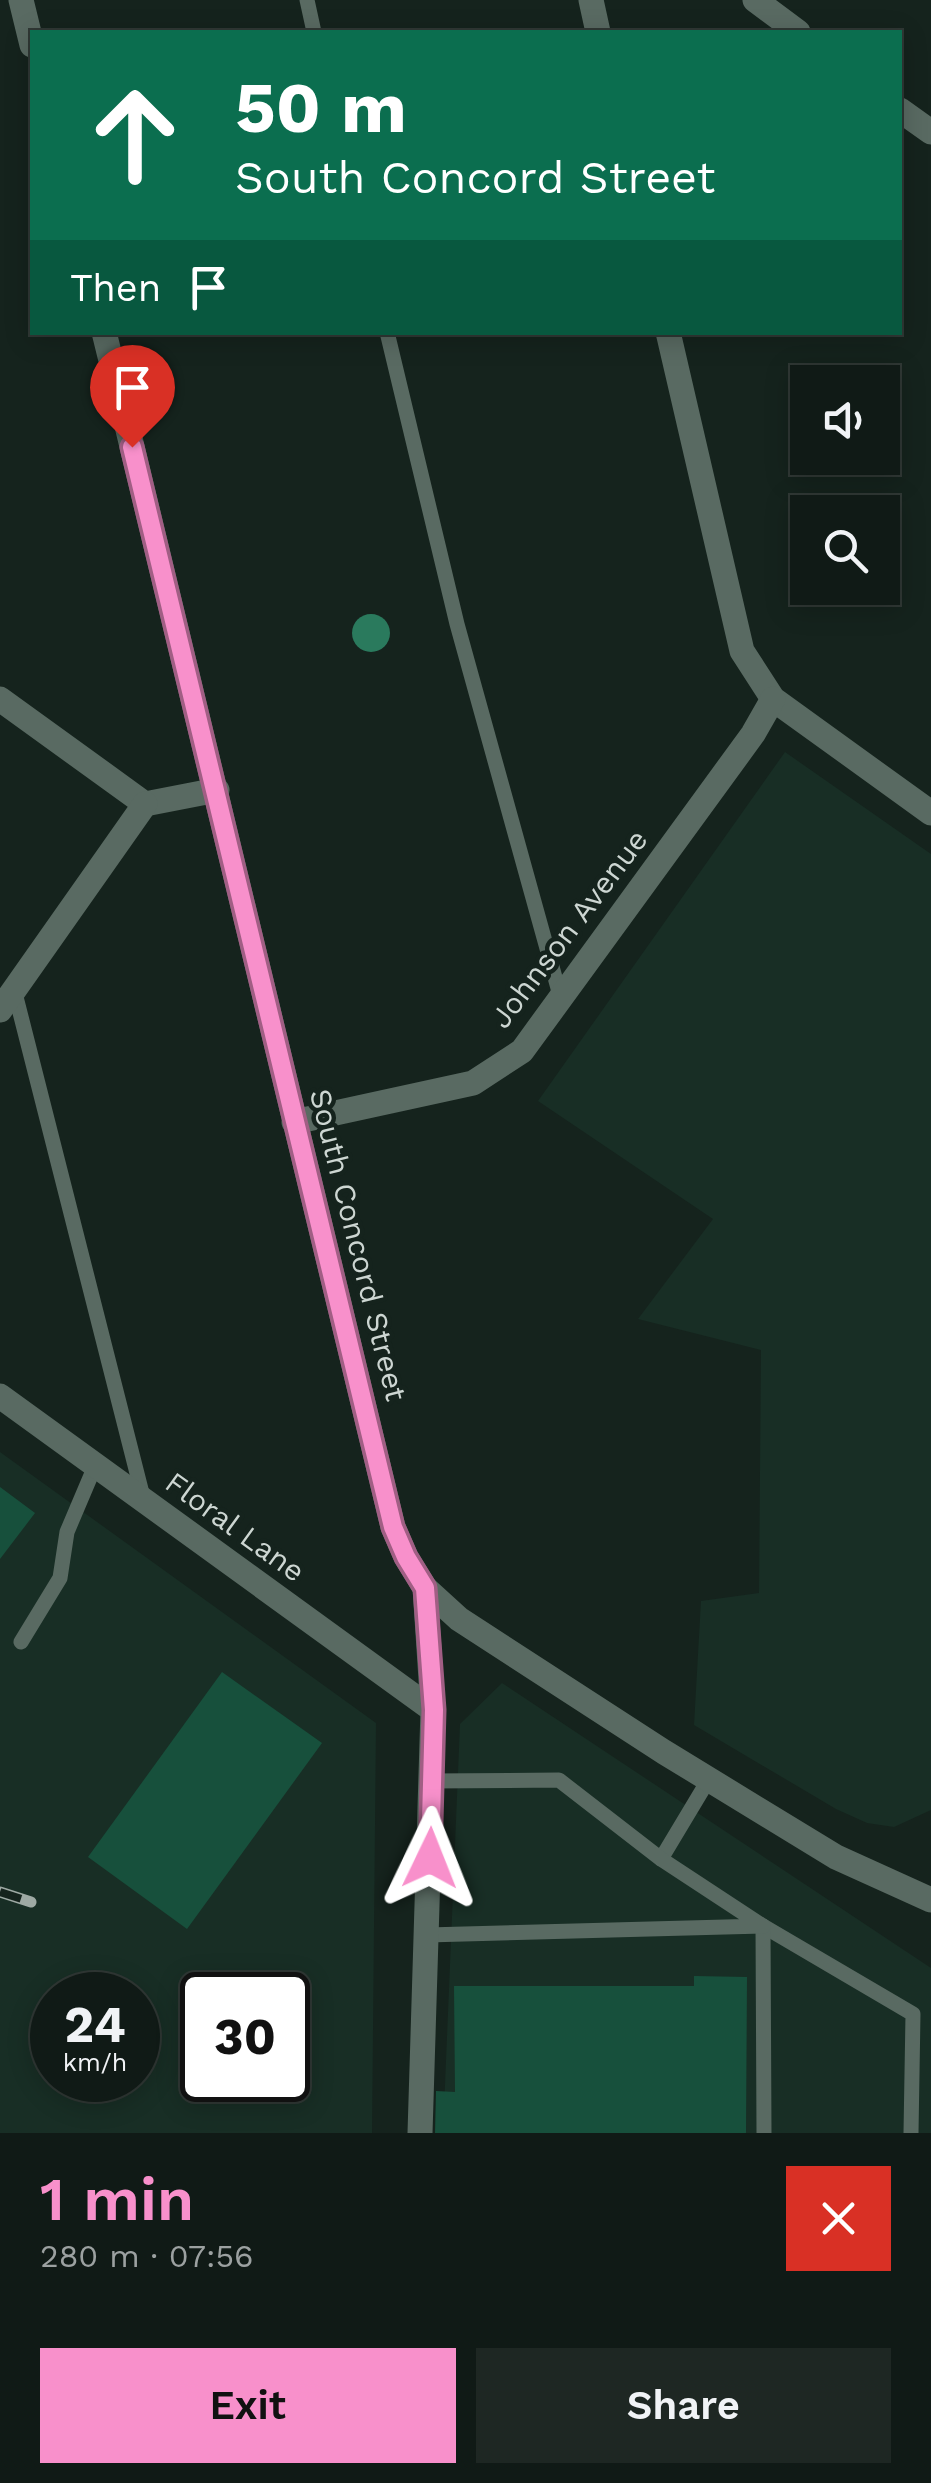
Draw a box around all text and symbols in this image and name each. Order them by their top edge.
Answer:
text: 50 m [235,67,407,149]
icon: ahead [70,70,200,200]
text: South Concord Street [235,151,715,204]
icon: arrive [181,260,236,315]
text: Then [70,266,161,310]
pin [90,345,175,448]
icon: arrive [105,360,160,415]
map controls [790,365,900,605]
button: sound [790,365,900,475]
button: search [790,495,900,605]
street label: Johnson Avenue [483,823,655,1035]
street label: South Concord Street [303,1085,414,1405]
street label: Floral Lane [159,1464,312,1589]
position arrow [378,1806,482,1910]
speed limit sign: 30 [180,1972,310,2102]
text: 24 [64,1995,126,2054]
text: km/h [63,2048,127,2077]
text: 1 min [40,2164,194,2235]
button: close [786,2166,891,2271]
text: 280 m · 07:56 [40,2237,254,2275]
button: Exit [40,2348,456,2463]
button: Share [476,2348,891,2463]

